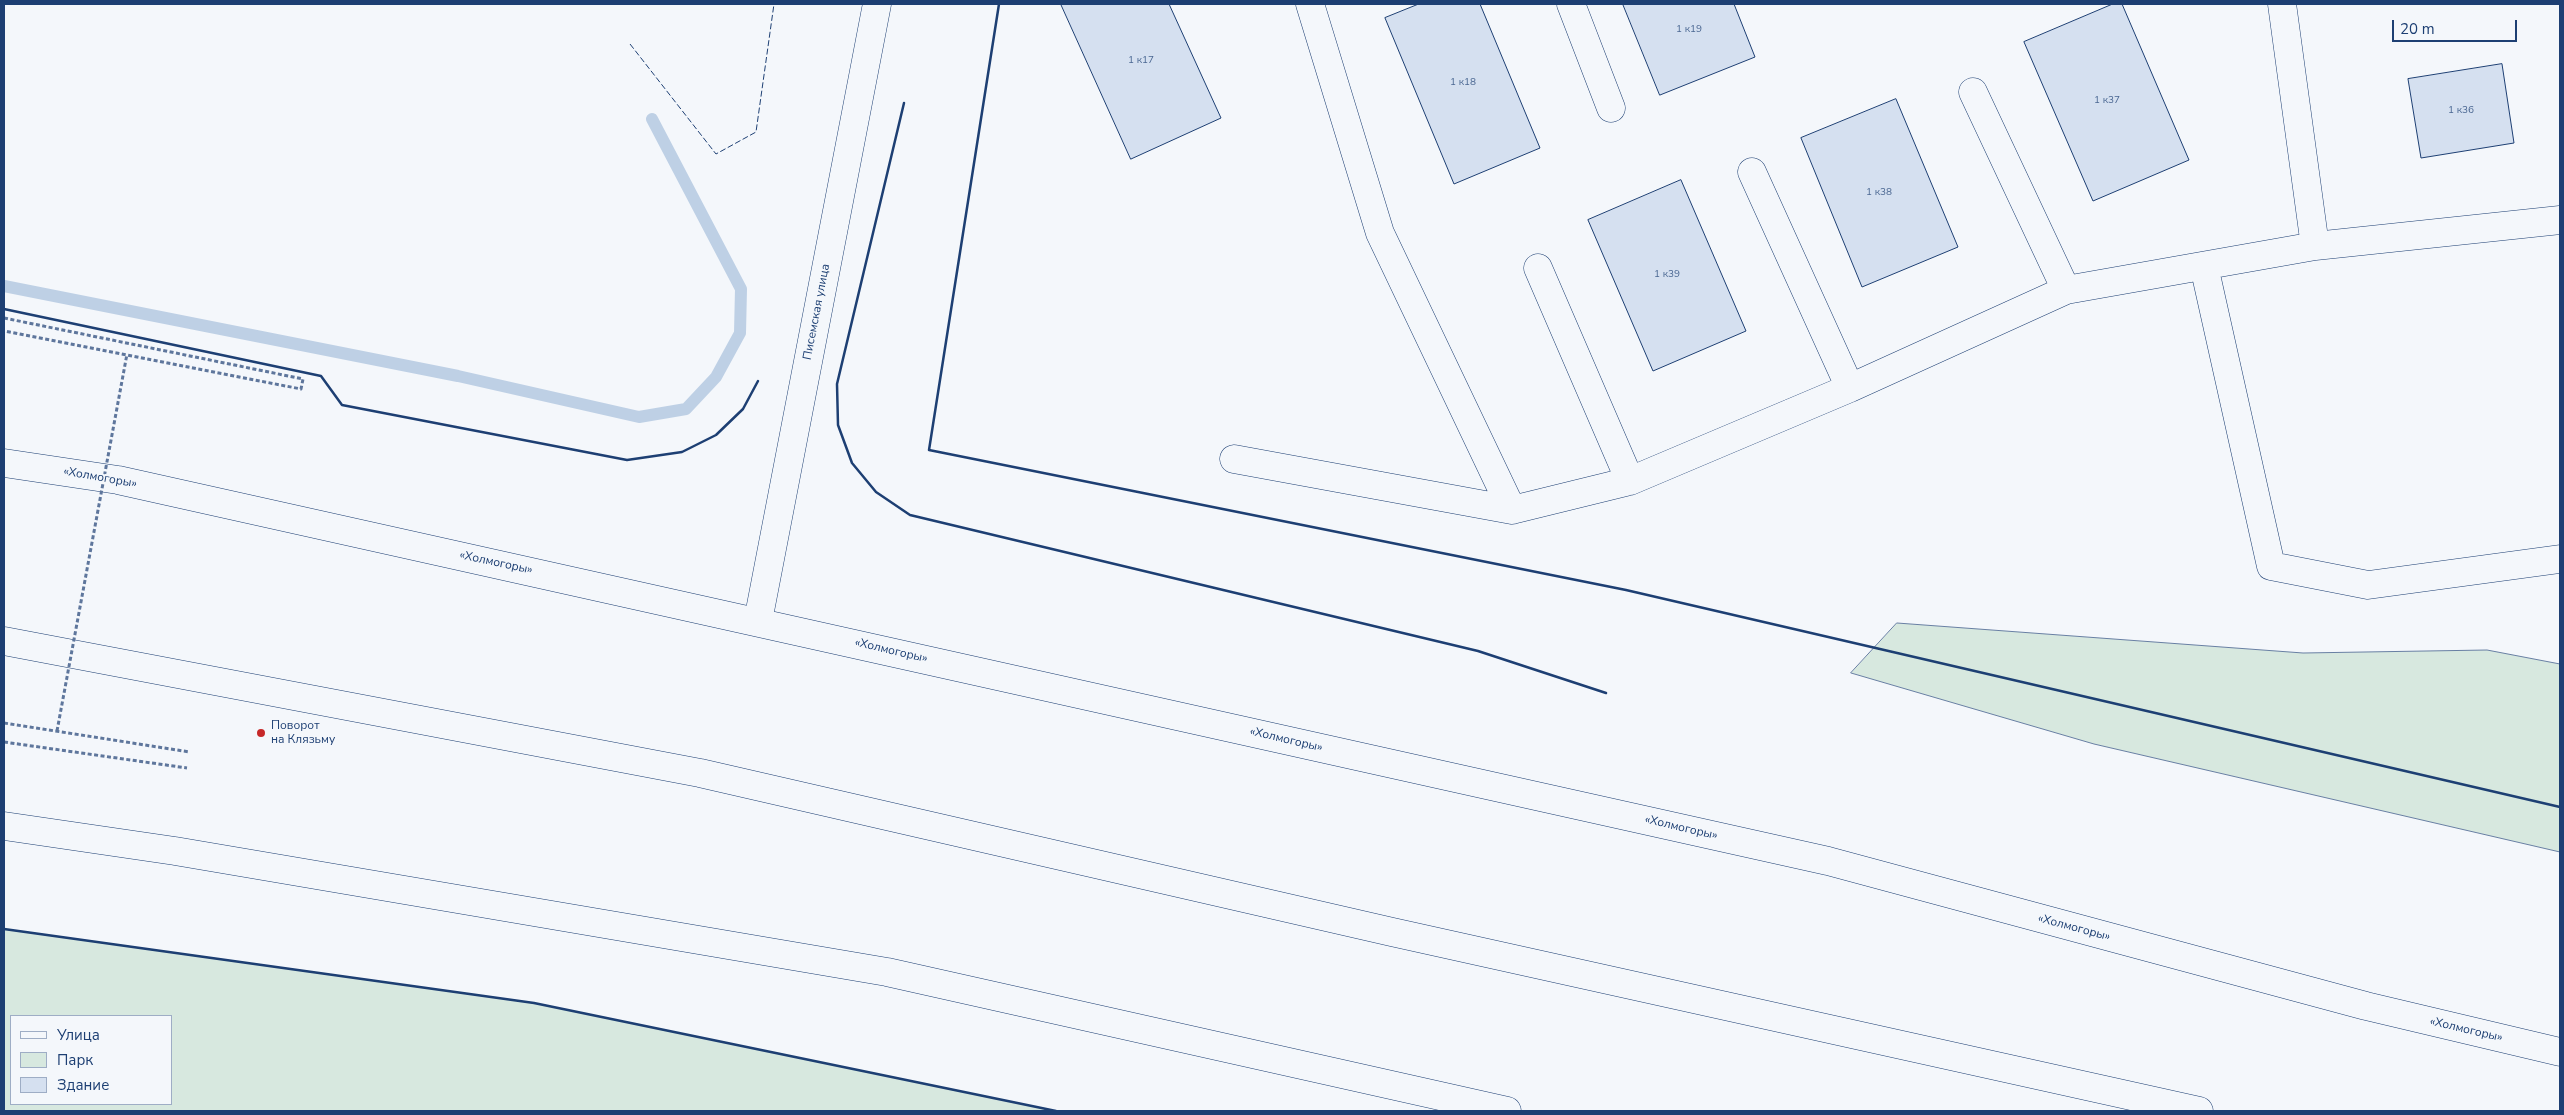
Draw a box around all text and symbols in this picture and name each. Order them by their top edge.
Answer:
scale bar [2394,10,2519,42]
text: 20 m [2400,19,2435,39]
house number: 1 к19 [1676,24,1702,36]
house number: 1 к17 [1128,55,1154,67]
house number: 1 к18 [1450,77,1476,89]
house number: 1 к37 [2094,95,2120,107]
house number: 1 к36 [2448,105,2474,117]
house number: 1 к38 [1866,187,1892,199]
street label: Писемская улица [801,263,833,361]
house number: 1 к39 [1654,269,1680,281]
street label: «Холмогоры» [62,464,138,492]
street label: «Холмогоры» [458,548,534,578]
street label: «Холмогоры» [853,636,929,666]
place label: Поворот на Клязьму [271,719,335,747]
street label: «Холмогоры» [1248,725,1324,755]
marker: Поворот на Клязьму [255,727,267,739]
street label: «Холмогоры» [1643,813,1719,843]
street label: «Холмогоры» [2036,911,2112,945]
legend [10,1015,172,1105]
street label: «Холмогоры» [2428,1015,2504,1045]
text: Улица [57,1025,100,1045]
text: Парк [57,1050,93,1070]
text: Здание [57,1075,109,1095]

